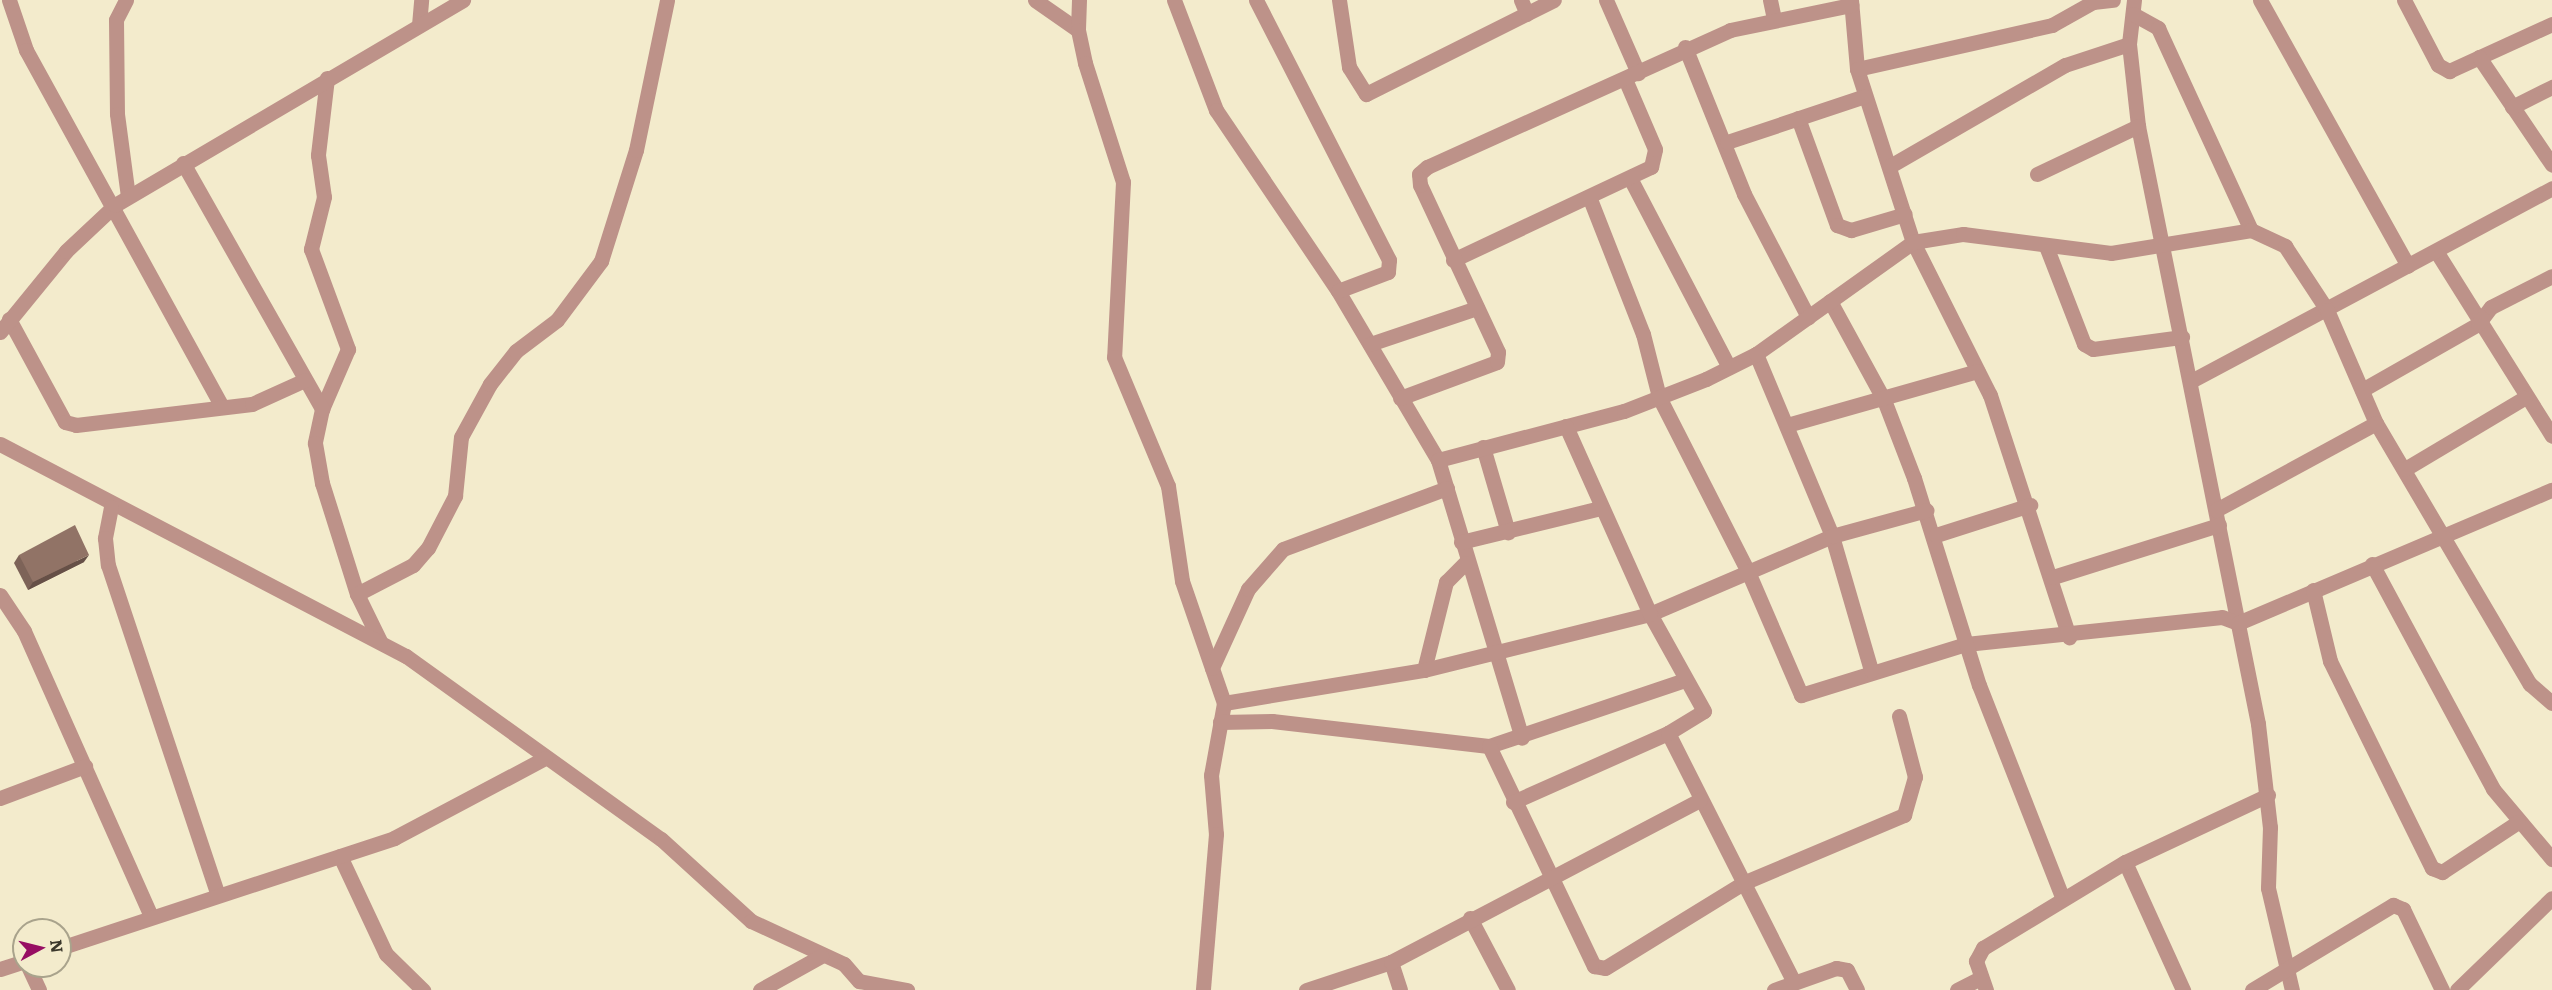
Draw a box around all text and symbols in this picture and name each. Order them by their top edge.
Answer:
north arrow [12,918,72,978]
text: N [45,938,71,954]

